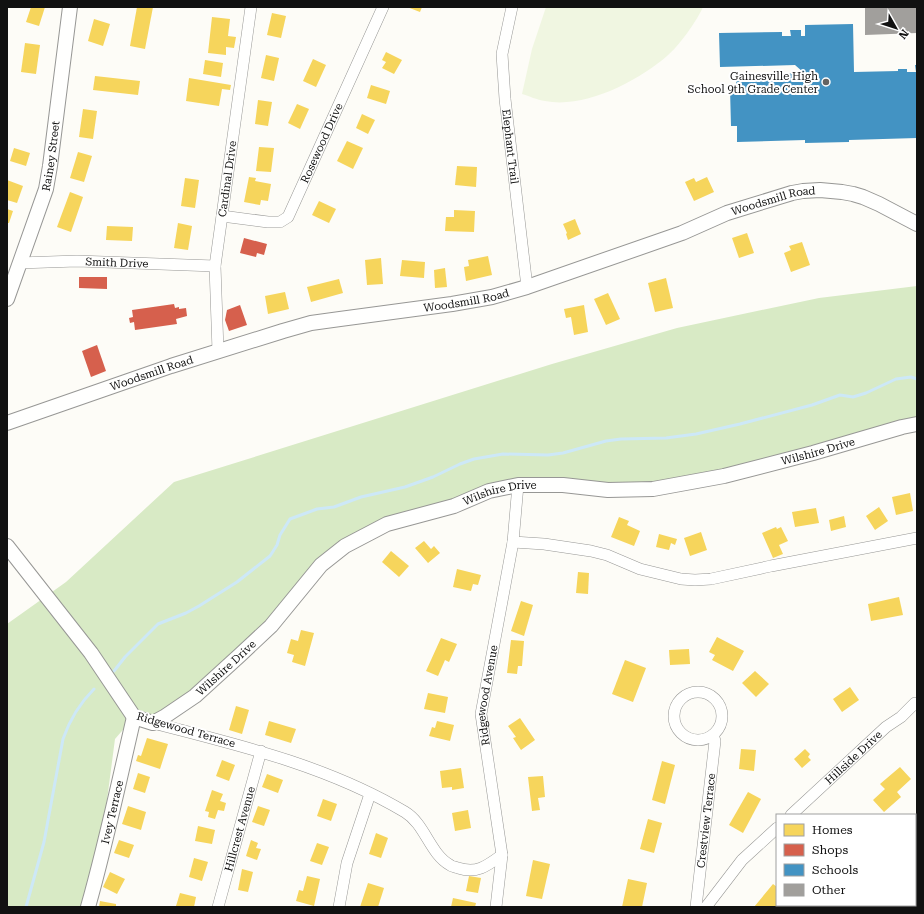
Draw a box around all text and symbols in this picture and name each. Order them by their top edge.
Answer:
north arrow [876,8,916,48]
text: N [895,27,911,42]
place label: Gainesville High School 9th Grade Center [688,70,818,96]
marker: Gainesville High School 9th Grade Center [821,77,831,87]
street label: Rosewood Drive [298,101,345,185]
street label: Elephant Trail [500,108,521,185]
street label: Rainey Street [39,120,62,192]
street label: Cardinal Drive [215,140,239,218]
street label: Woodsmill Road [730,184,816,218]
street label: Smith Drive [85,255,149,270]
street label: Woodsmill Road [423,286,511,314]
street label: Woodsmill Road [108,353,195,393]
street label: Wilshire Drive [780,435,856,467]
street label: Wilshire Drive [461,479,537,508]
street label: Wilshire Drive [194,637,258,698]
street label: Ridgewood Avenue [474,644,500,746]
street label: Ridgewood Terrace [135,710,237,750]
street label: Hillside Drive [822,728,885,787]
street label: Crestview Terrace [694,772,718,869]
street label: Ivey Terrace [98,779,126,845]
street label: Hillcrest Avenue [222,785,257,873]
legend [776,814,916,906]
text: Homes [812,823,853,837]
text: Shops [812,843,848,857]
text: Schools [812,863,859,877]
text: Other [812,883,845,897]

